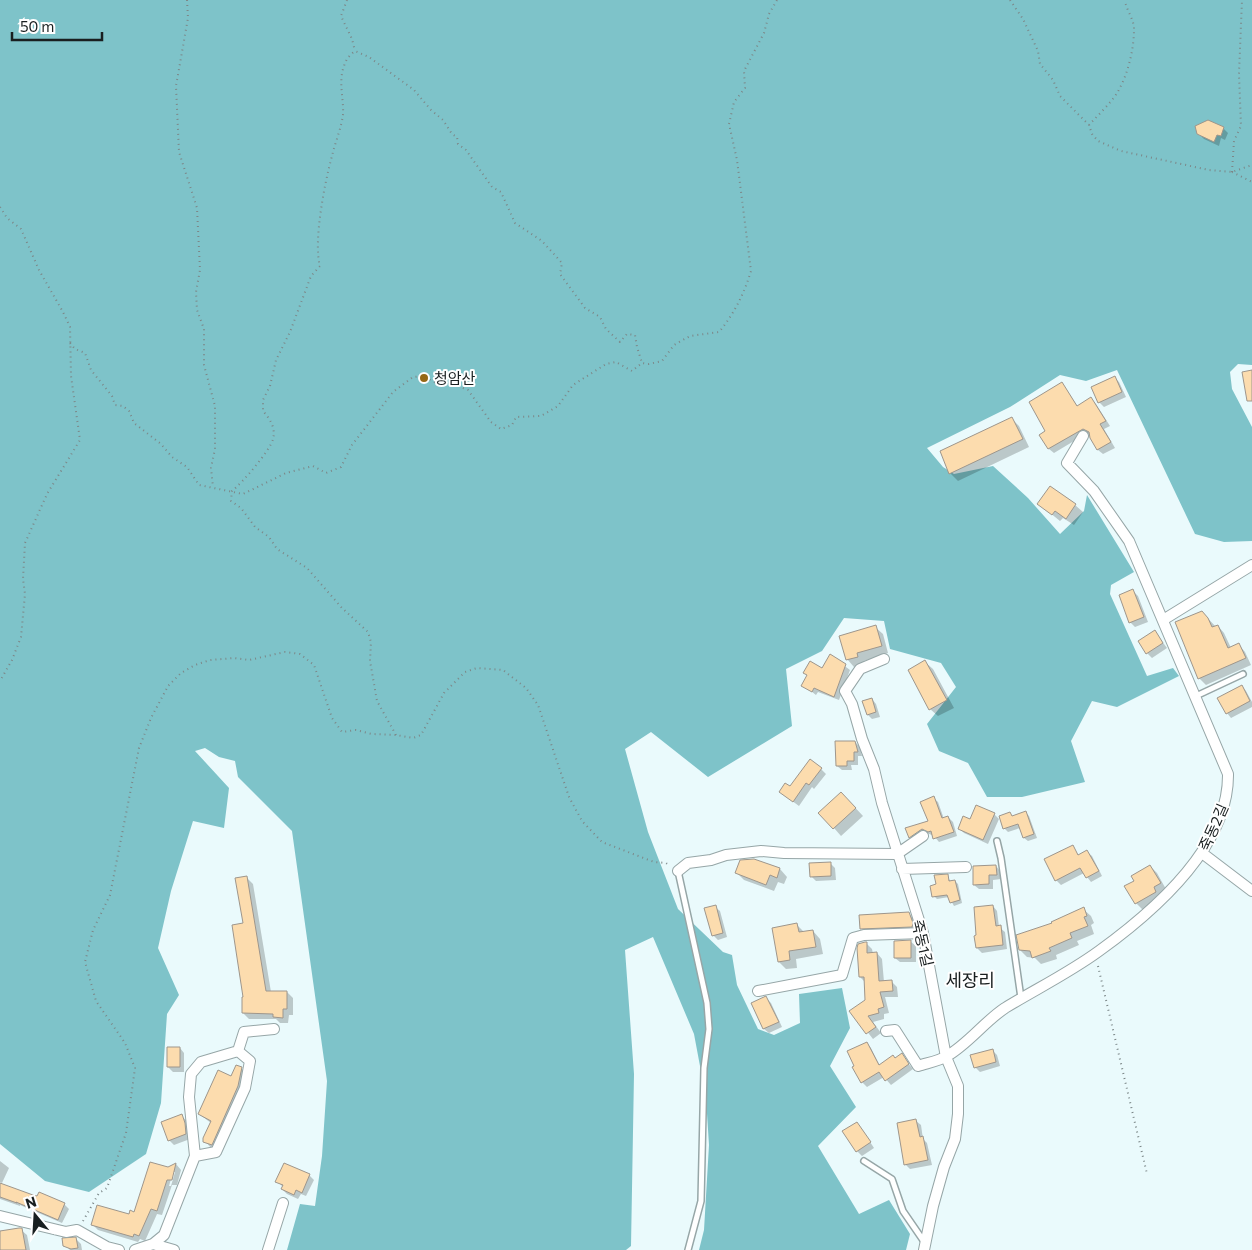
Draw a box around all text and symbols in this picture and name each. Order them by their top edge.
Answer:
scale bar [12,10,102,42]
text: 50 m [20,17,54,35]
place label: 청암산 [434,369,476,387]
marker: 청암산 [418,372,430,384]
street label: 죽동2길 [1195,801,1231,853]
street label: 죽동1길 [909,918,937,968]
district label: 세장리 [945,969,995,991]
north arrow [10,1190,60,1240]
text: N [23,1192,38,1212]

